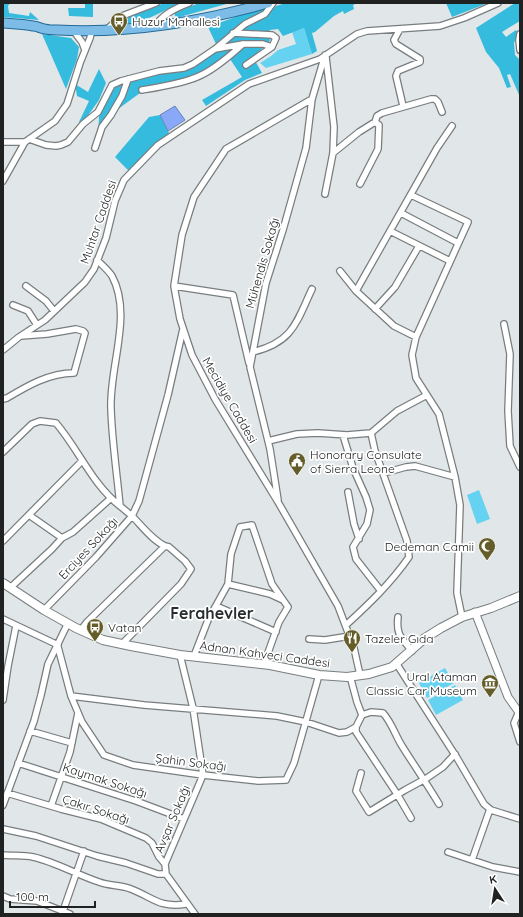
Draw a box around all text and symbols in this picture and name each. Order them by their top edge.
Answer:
bus stop icon: Huzur Mahallesi [109,11,129,36]
place label: Huzur Mahallesi [132,14,220,29]
street label: Muhtar Caddesi [77,178,119,266]
street label: Mühendis Sokağı [242,216,282,310]
street label: Mecidiye Caddesi [199,354,261,446]
place label: Honorary Consulate of Sierra Leone [310,447,422,476]
public building icon: Honorary Consulate of Sierra Leone [287,451,307,476]
street label: Erciyes Sokağı [55,514,121,582]
mosque icon: Dedeman Camii [477,536,497,561]
place label: Dedeman Camii [385,539,474,554]
district label: Ferahevler [170,603,254,623]
bus stop icon: Vatan [85,617,105,642]
place label: Vatan [108,620,141,635]
restaurant icon: Tazeler Gıda [342,628,362,653]
place label: Tazeler Gıda [365,631,434,646]
street label: Adnan Kahveci Caddesi [199,637,331,671]
place label: Ural Ataman Classic Car Museum [366,669,477,698]
museum icon: Ural Ataman Classic Car Museum [480,673,500,698]
street label: Şahin Sokağı [155,750,227,774]
street label: Kaymak Sokağı [61,759,149,801]
street label: Avşar Sokağı [151,783,193,855]
street label: Çakır Sokağı [61,791,131,827]
north arrow [475,869,515,909]
text: K [488,872,498,887]
scale bar [10,883,95,909]
text: 100 m [16,889,49,904]

